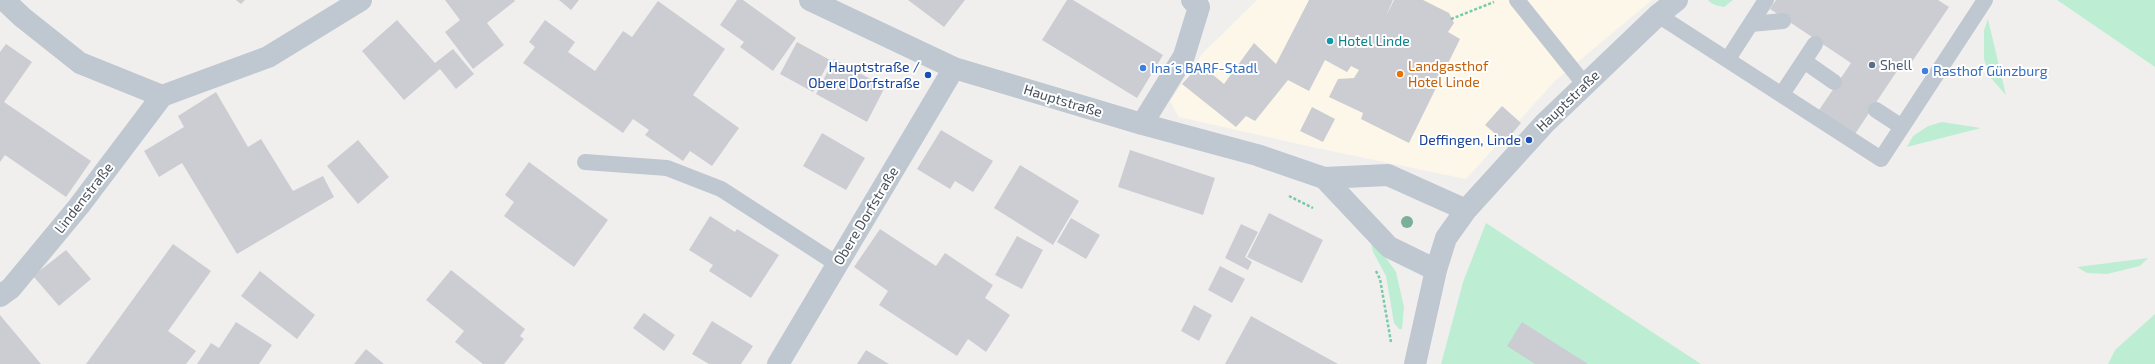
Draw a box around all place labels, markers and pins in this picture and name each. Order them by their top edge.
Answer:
place label: Hotel Linde [1338,33,1410,49]
marker: Hotel Linde [1325,36,1335,46]
place label: Shell [1880,57,1912,73]
place label: Landgasthof Hotel Linde [1408,58,1488,90]
place label: Hauptstraße / Obere Dorfstraße [808,59,920,92]
place label: Ina´s BARF-Stadl [1151,60,1258,76]
marker: Shell [1867,60,1877,70]
marker: Ina´s BARF-Stadl [1138,63,1148,73]
place label: Rasthof Günzburg [1933,63,2048,79]
marker: Rasthof Günzburg [1920,66,1930,76]
marker: Landgasthof Hotel Linde [1395,69,1405,79]
marker: Hauptstraße / Obere Dorfstraße [923,70,933,80]
place label: Deffingen, Linde [1419,132,1521,148]
marker: Deffingen, Linde [1524,135,1534,145]

